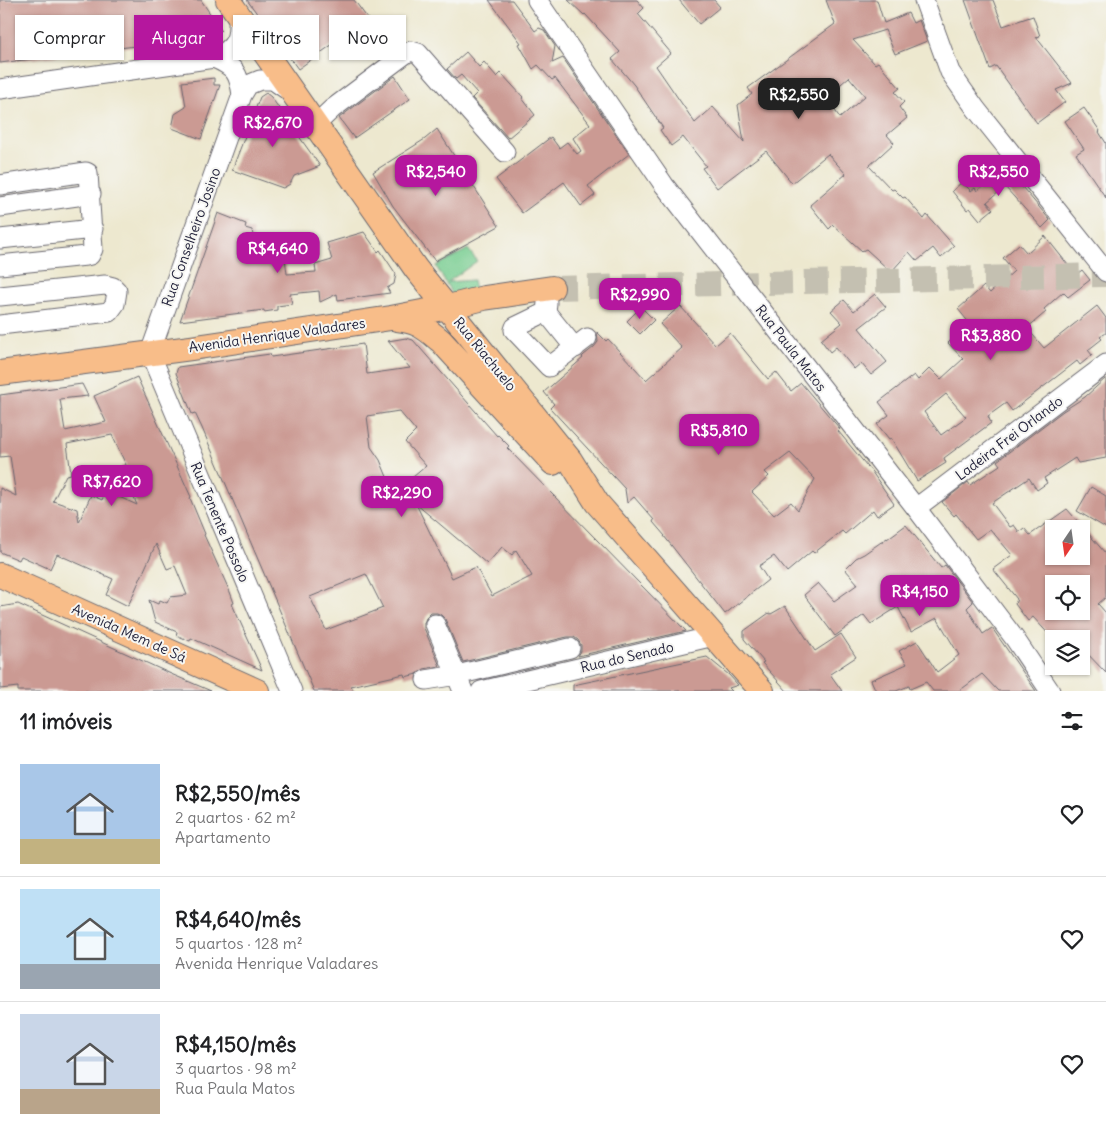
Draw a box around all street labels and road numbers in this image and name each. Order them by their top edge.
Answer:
street label: Rua Conselheiro Josino [158,165,225,309]
street label: Rua Paula Matos [752,301,830,395]
street label: Rua Riachuelo [450,313,520,395]
street label: Avenida Henrique Valadares [188,314,366,356]
street label: Ladeira Frei Orlando [952,392,1066,484]
street label: Rua Tenente Possolo [187,459,254,585]
street label: Avenida Mem de Sá [69,600,189,666]
street label: Rua do Senado [579,637,676,676]

